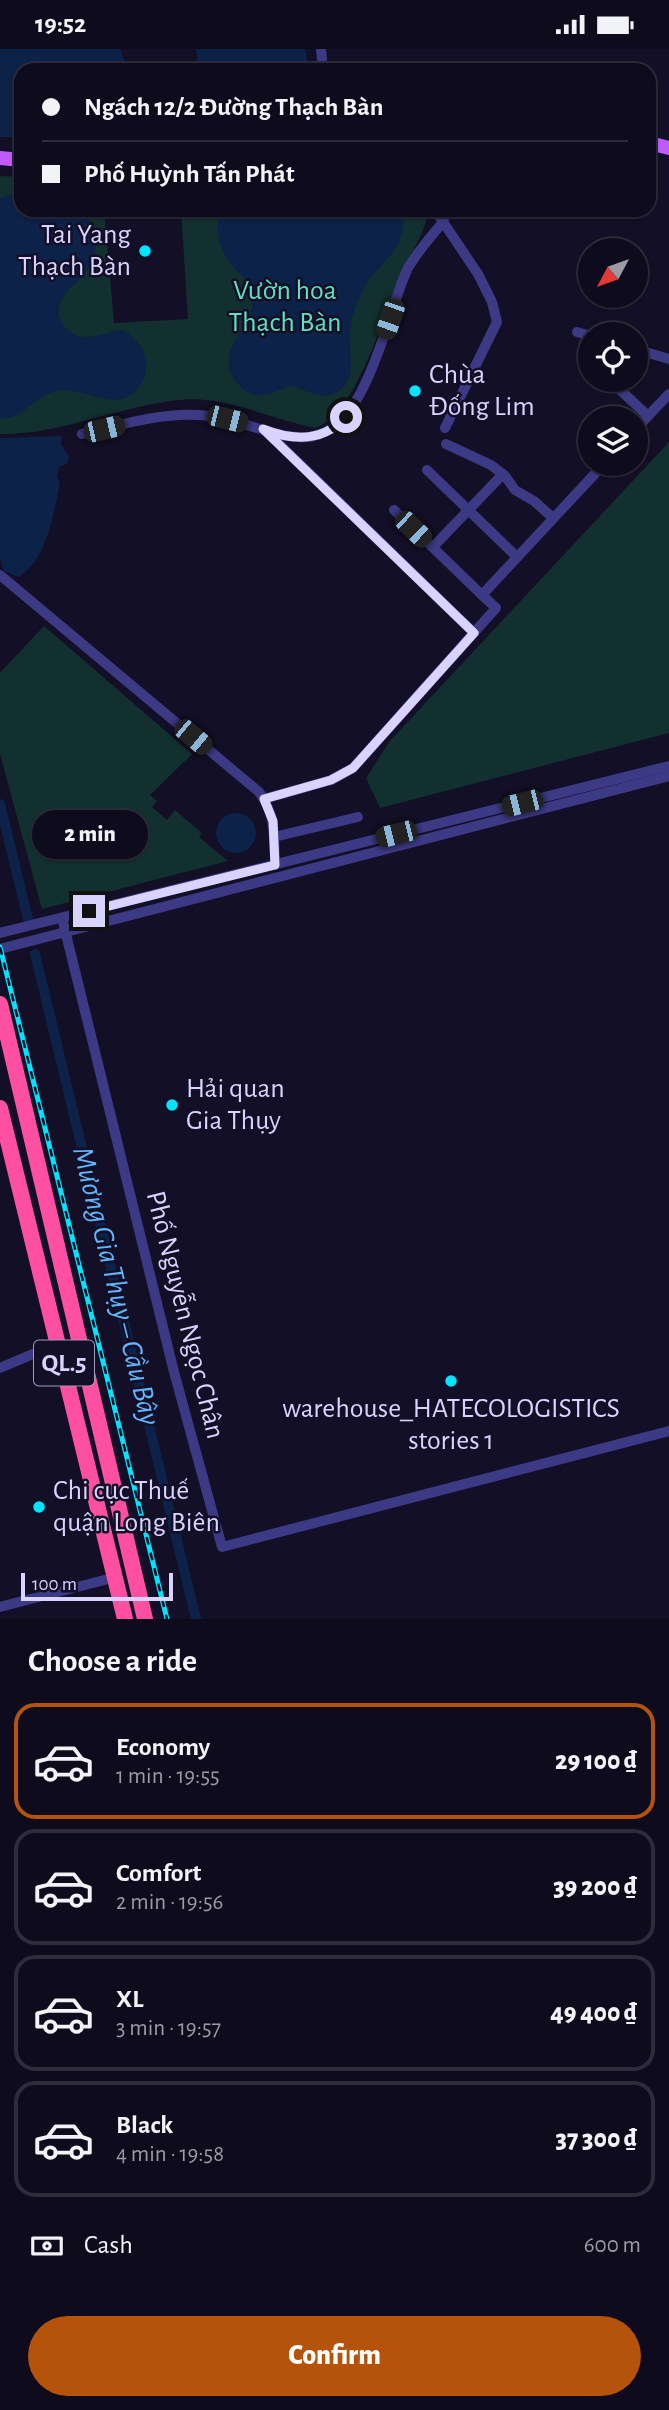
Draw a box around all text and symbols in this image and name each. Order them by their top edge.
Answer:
text: 19:52 [35,11,86,37]
text: Ngách 12/2 Đường Thạch Bàn [84,94,383,120]
text: Phố Huỳnh Tấn Phát [84,161,295,187]
place label: Tai Yang Thạch Bàn [18,221,131,281]
north arrow [578,238,648,308]
map controls [578,238,648,476]
marker: Tai Yang Thạch Bàn [137,243,153,259]
park label: Vườn hoa Thạch Bàn [228,277,342,337]
car [374,296,407,342]
button: locate [578,322,648,392]
place label: Chùa Đống Lim [429,361,535,421]
marker: Chùa Đống Lim [407,383,423,399]
route start [330,401,362,433]
car [205,404,250,434]
button: layers [578,406,648,476]
car [82,414,127,444]
car [391,507,436,551]
car [171,715,216,759]
car [500,788,545,818]
callout: 2 min [31,809,147,859]
car [374,819,419,849]
text: 2 min [64,823,116,846]
route end [73,895,105,927]
place label: Hải quan Gia Thụy [186,1075,285,1135]
marker: Hải quan Gia Thụy [164,1097,180,1113]
water label: Mương Gia Thụy – Cầu Bây [67,1144,165,1429]
street label: Phố Nguyễn Ngọc Chân [141,1188,230,1442]
road number: QL.5 [34,1341,94,1385]
marker: warehouse_HATECOLOGISTICS stories 1 [443,1373,459,1389]
place label: warehouse_HATECOLOGISTICS stories 1 [282,1395,620,1455]
place label: Chi cục Thuế quận Long Biên [53,1477,220,1537]
marker: Chi cục Thuế quận Long Biên [31,1499,47,1515]
scale bar [21,1570,173,1602]
text: 100 m [32,1575,77,1594]
text: Choose a ride [28,1645,197,1677]
icon: car [32,1730,95,1793]
text: Economy [116,1734,210,1760]
text: 29 100 ₫ [555,1748,637,1774]
text: 1 min · 19:55 [116,1765,220,1788]
icon: car [32,1856,95,1919]
text: Comfort [116,1860,201,1886]
text: 39 200 ₫ [553,1874,637,1900]
text: 2 min · 19:56 [116,1891,223,1914]
icon: car [32,1982,95,2045]
text: XL [116,1986,143,2012]
text: 49 400 ₫ [550,2000,637,2026]
text: 3 min · 19:57 [116,2017,221,2040]
icon: car [32,2108,95,2171]
text: Black [116,2112,173,2138]
text: 37 300 ₫ [555,2126,637,2152]
text: 4 min · 19:58 [116,2143,224,2166]
icon: cash [28,2227,66,2265]
text: Cash [84,2232,133,2258]
text: 600 m [584,2234,641,2257]
button: Confirm [28,2316,641,2396]

